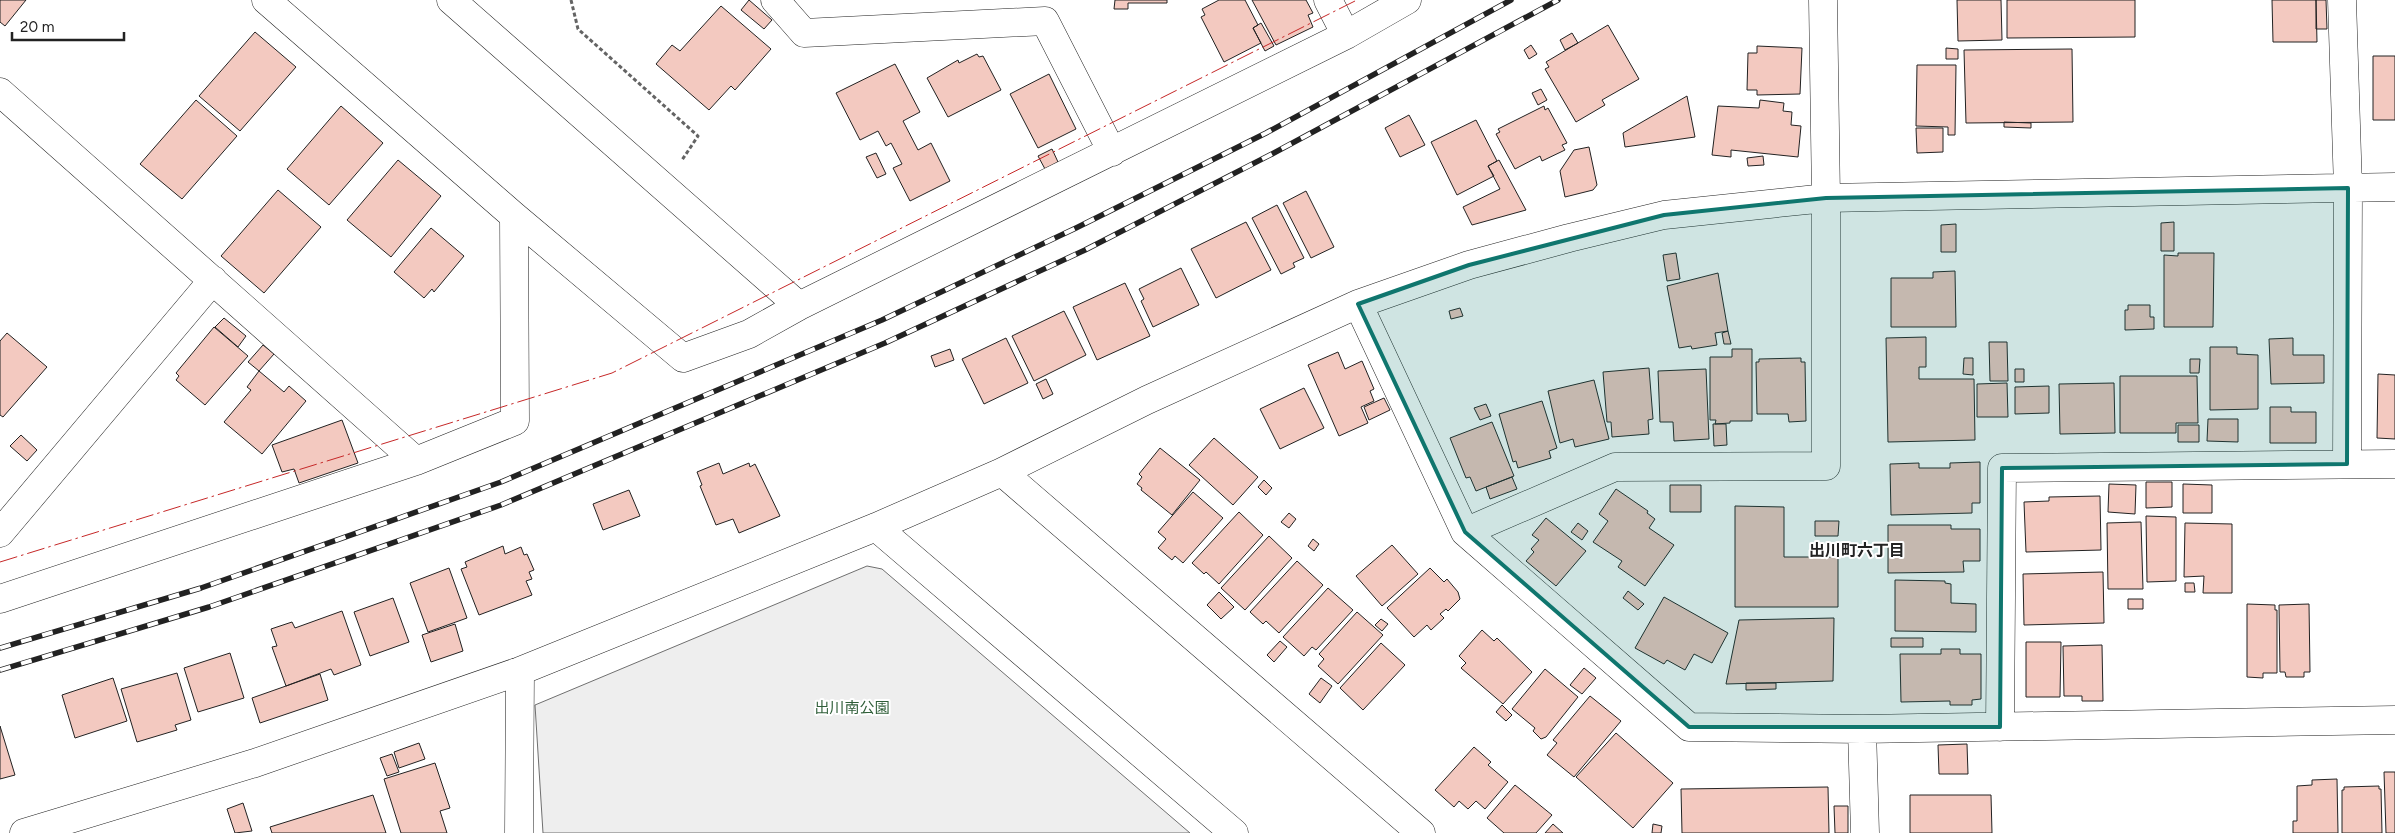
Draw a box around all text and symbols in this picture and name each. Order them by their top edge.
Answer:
scale bar [12,10,125,42]
text: 20 m [20,18,54,36]
district label: 出川町六丁目 [1809,541,1905,560]
park label: 出川南公園 [814,699,890,717]

